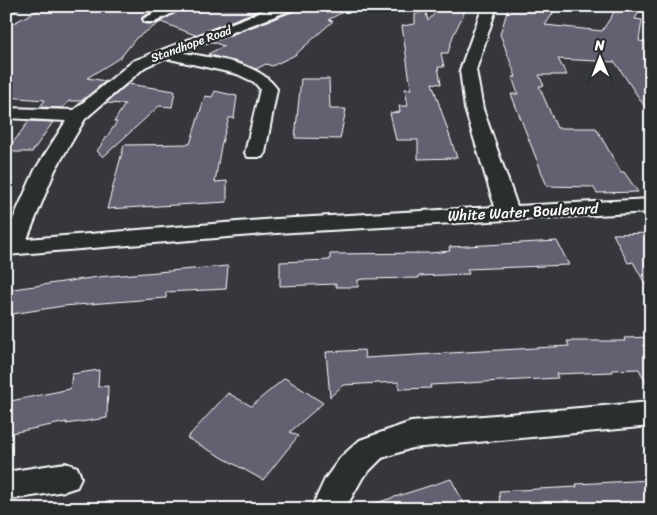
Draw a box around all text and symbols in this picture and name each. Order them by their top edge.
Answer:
street label: Standhope Road [147,19,235,69]
north arrow [574,32,624,82]
text: N [594,33,605,58]
street label: White Water Boulevard [447,195,600,229]

